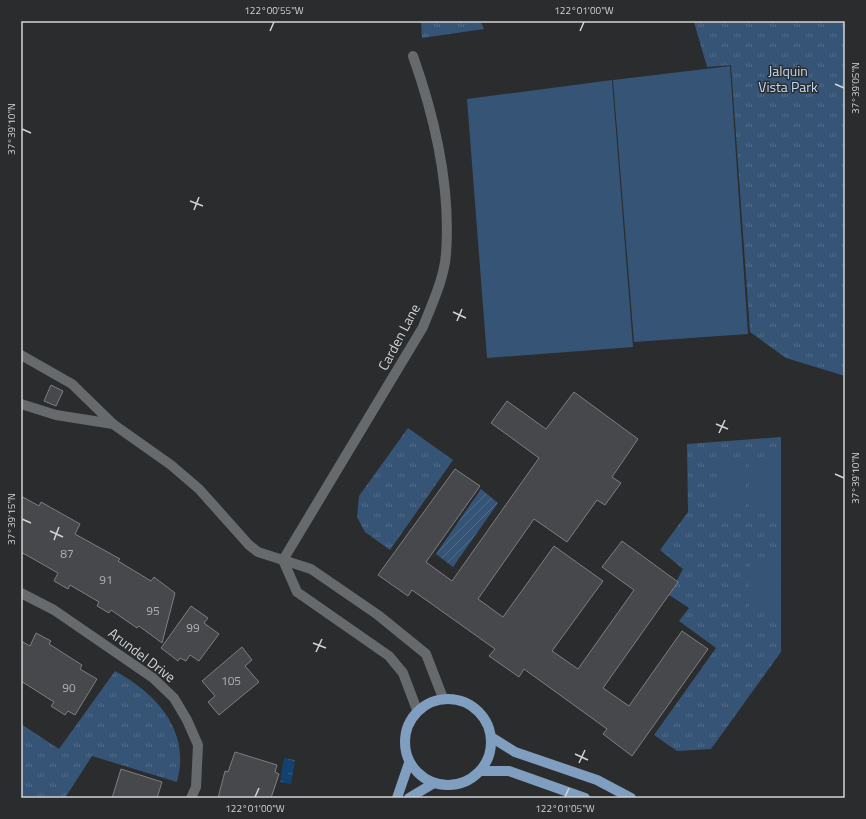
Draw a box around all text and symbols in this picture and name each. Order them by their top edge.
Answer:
text: 122°00'55"W [244,3,304,18]
text: 122°01'00"W [554,3,614,18]
park label: Jalquin Vista Park [758,60,818,97]
text: 37°39'05"N [848,62,863,114]
text: 37°39'10"N [4,103,19,155]
street label: Carden Lane [372,300,425,374]
text: 37°39'10"N [848,452,863,504]
text: 37°39'15"N [4,493,19,545]
house number: 87 [60,544,74,563]
house number: 91 [99,570,113,589]
house number: 95 [146,601,160,620]
house number: 99 [186,618,200,637]
street label: Arundel Drive [104,622,180,687]
house number: 105 [221,671,241,690]
house number: 90 [62,678,76,697]
text: 122°01'00"W [225,801,285,816]
text: 122°01'05"W [535,801,595,816]

